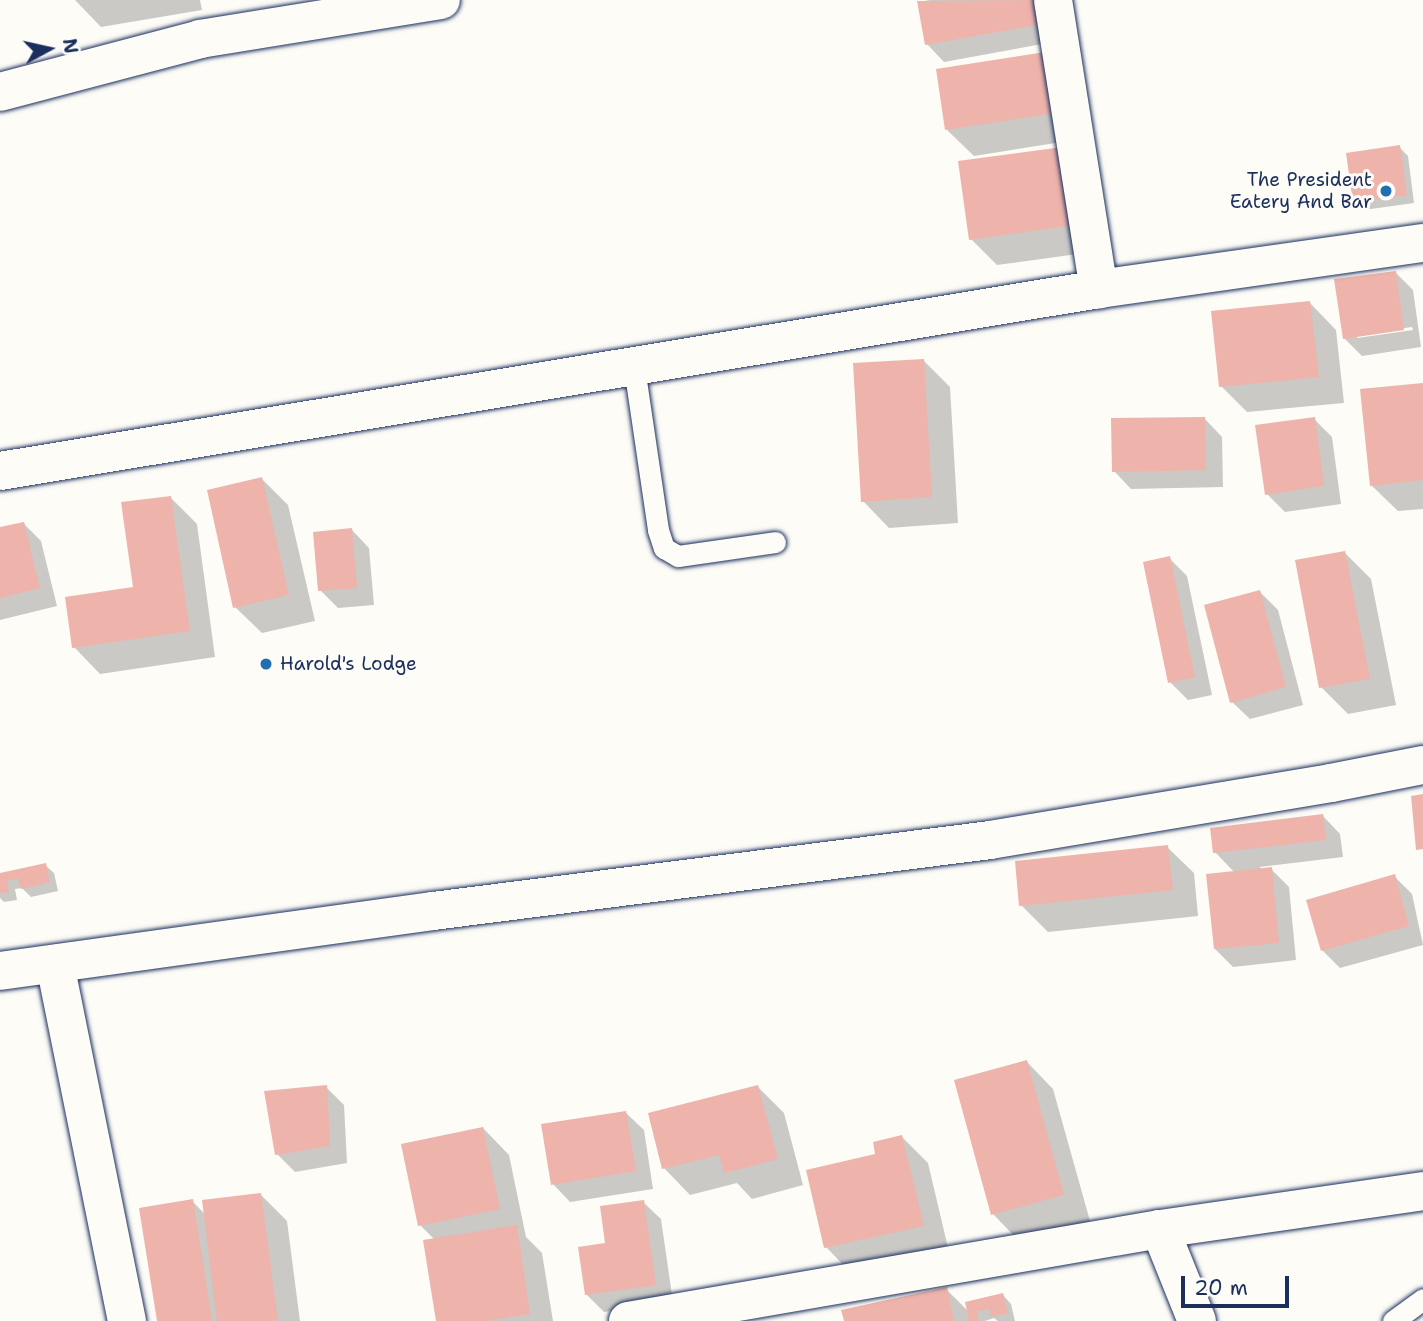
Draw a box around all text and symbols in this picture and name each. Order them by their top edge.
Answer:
north arrow [14,14,84,84]
text: N [57,37,84,55]
place label: The President Eatery And Bar [1230,169,1372,213]
marker: The President Eatery And Bar [1378,183,1394,199]
place label: Harold's Lodge [280,653,417,675]
marker: Harold's Lodge [258,656,274,672]
scale bar [1185,1262,1294,1306]
text: 20 m [1194,1274,1248,1302]

